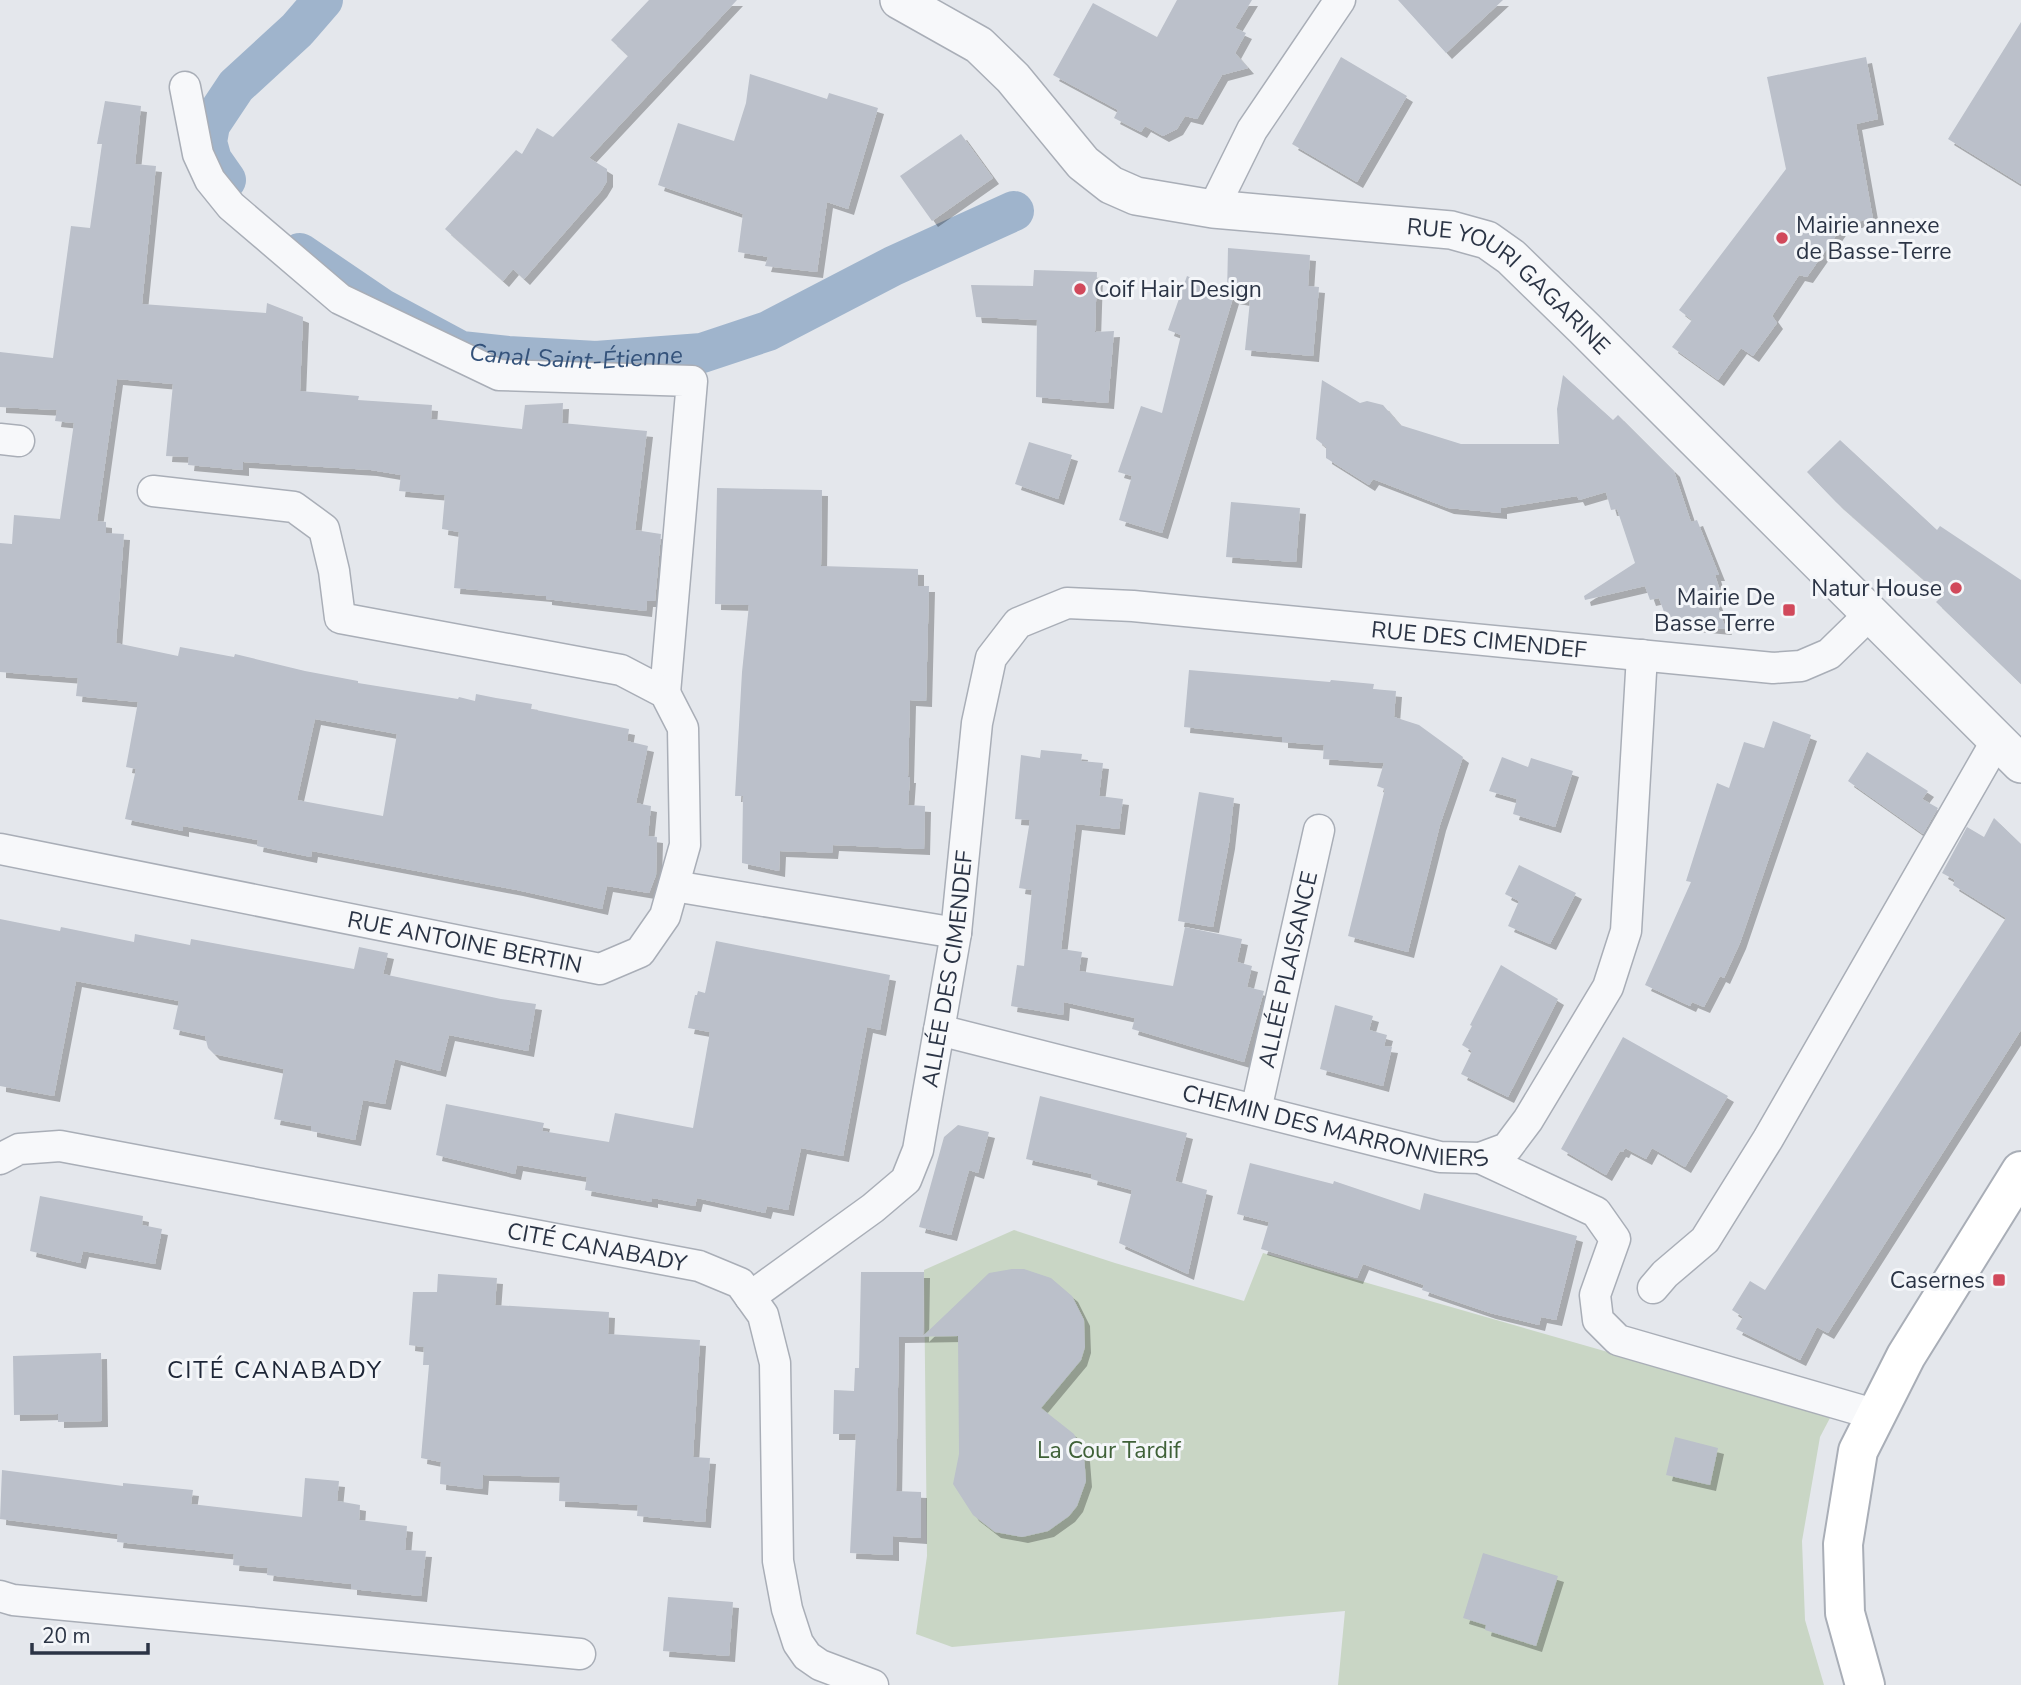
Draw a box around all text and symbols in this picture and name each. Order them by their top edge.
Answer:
place label: Mairie annexe de Basse-Terre [1796,210,1951,267]
street label: RUE YOURI GAGARINE [1405,211,1617,361]
marker: Mairie annexe de Basse-Terre [1774,230,1790,246]
place label: Coif Hair Design [1094,274,1262,305]
marker: Coif Hair Design [1072,281,1088,297]
water label: Canal Saint-Étienne [468,336,684,377]
place label: Natur House [1811,573,1942,604]
marker: Natur House [1948,580,1964,596]
place label: Mairie De Basse Terre [1654,582,1775,639]
marker: Mairie De Basse Terre [1781,602,1797,618]
street label: RUE DES CIMENDEF [1370,614,1588,666]
street label: ALLÉE DES CIMENDEF [914,848,980,1090]
street label: ALLÉE PLAISANCE [1251,868,1325,1071]
street label: RUE ANTOINE BERTIN [345,904,585,981]
street label: CHEMIN DES MARRONNIERS [1179,1077,1493,1175]
street label: CITÉ CANABADY [505,1215,690,1279]
place label: Casernes [1890,1265,1985,1296]
marker: Casernes [1991,1272,2007,1288]
district label: CITÉ CANABADY [167,1354,383,1386]
park label: La Cour Tardif [1037,1435,1181,1466]
scale bar [32,1612,147,1656]
text: 20 m [42,1622,91,1650]

